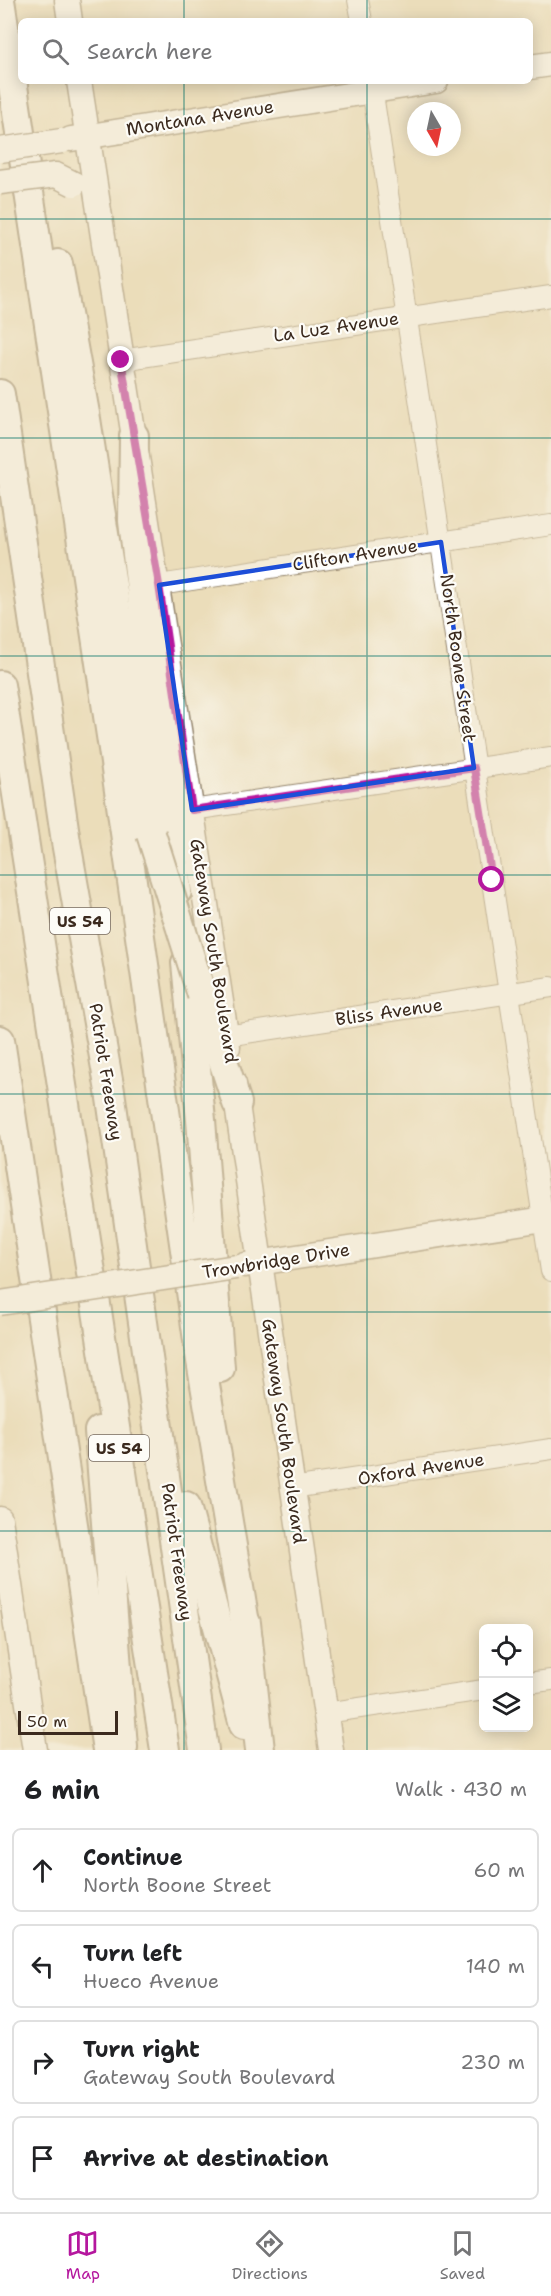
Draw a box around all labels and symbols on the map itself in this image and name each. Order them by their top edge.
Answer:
street label: Montana Avenue [124,94,276,142]
north arrow [407,102,461,156]
street label: La Luz Avenue [272,306,400,348]
route end [107,346,133,372]
street label: Clifton Avenue [291,533,419,577]
street label: North Boone Street [434,572,482,744]
street label: Gateway South Boulevard [184,837,244,1065]
route start [478,866,504,892]
road number: US 54 [50,908,110,934]
street label: Bliss Avenue [334,993,444,1031]
street label: Patriot Freeway [83,1001,129,1143]
street label: Trowbridge Drive [200,1237,352,1285]
street label: Gateway South Boulevard [256,1317,312,1545]
road number: US 54 [89,1435,149,1461]
street label: Oxford Avenue [356,1447,486,1491]
street label: Patriot Freeway [155,1482,199,1622]
scale bar [18,1708,118,1736]

